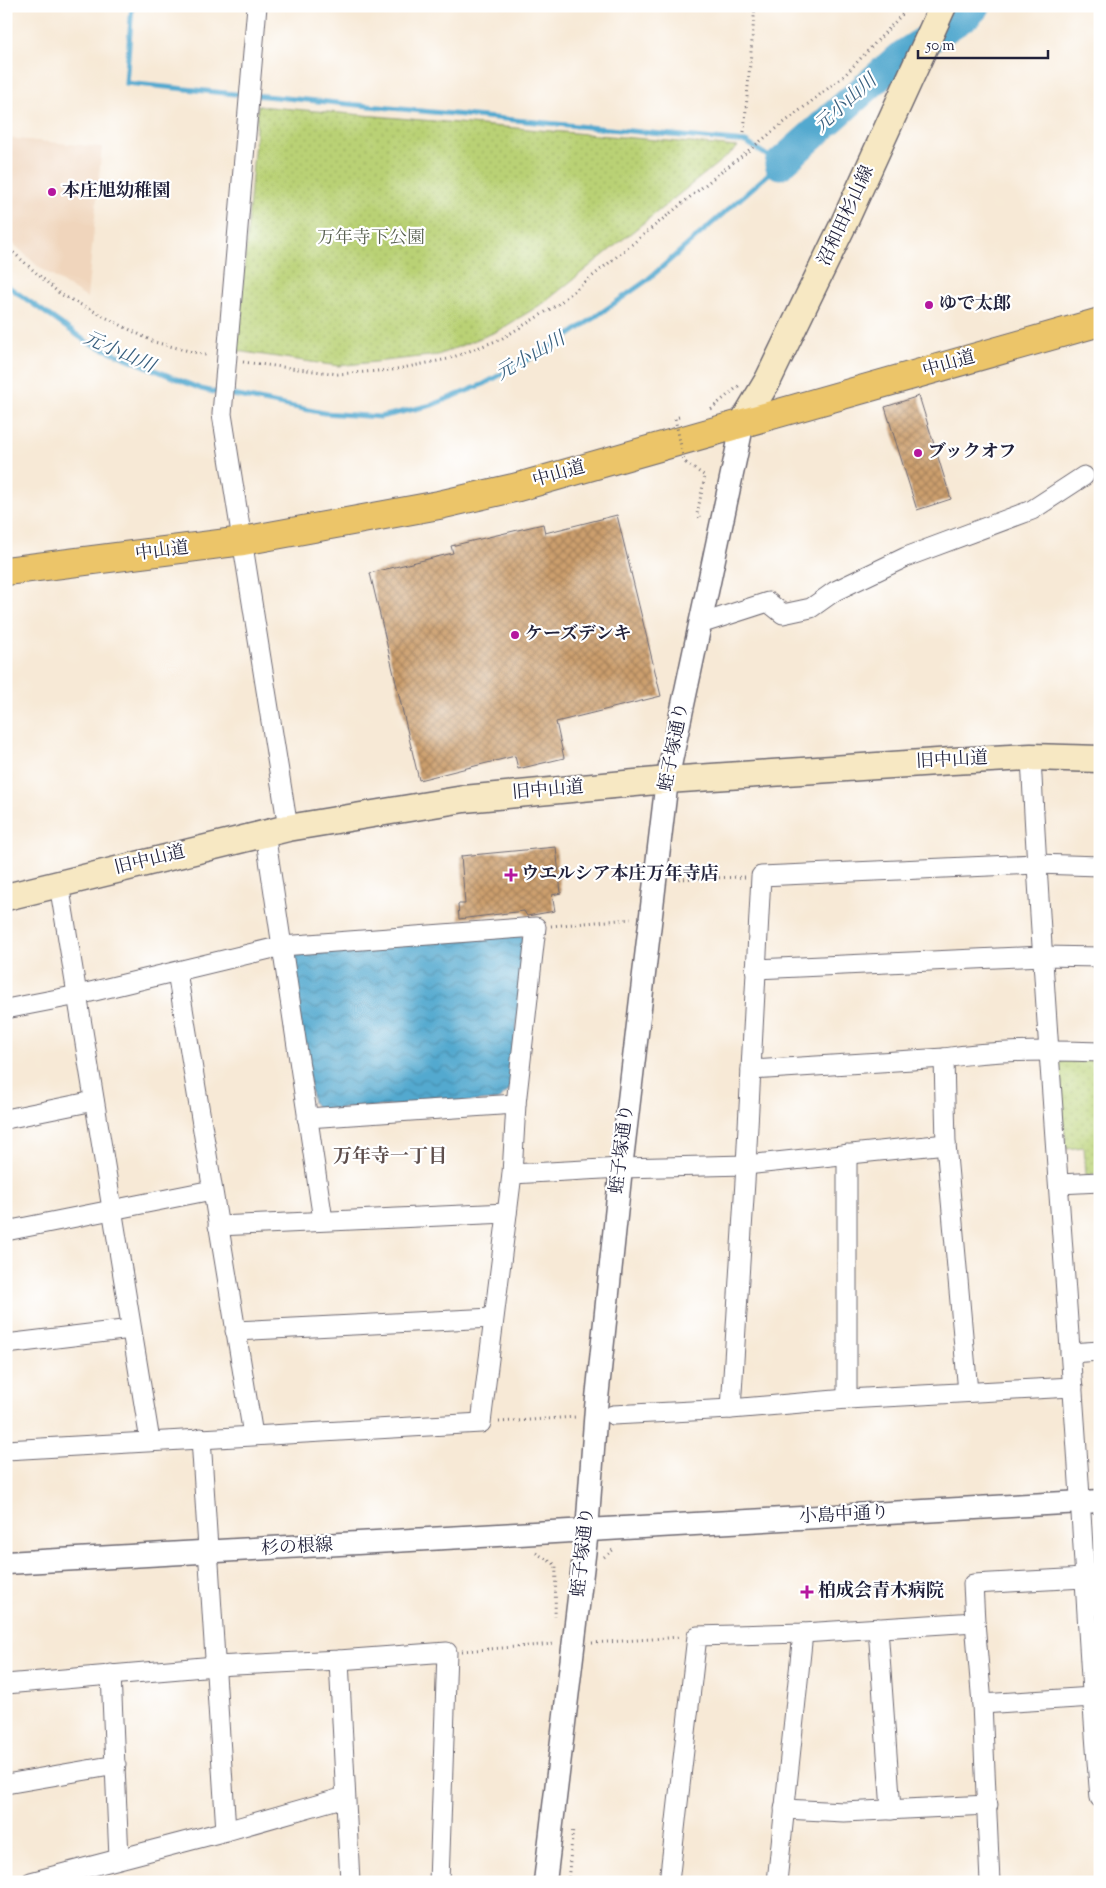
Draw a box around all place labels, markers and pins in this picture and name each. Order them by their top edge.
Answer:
place label: 本庄旭幼稚園 [62,179,170,205]
marker: 本庄旭幼稚園 [46,186,58,198]
place label: ゆで太郎 [939,292,1011,318]
marker: ゆで太郎 [923,299,935,311]
place label: ブックオフ [928,440,1016,466]
marker: ブックオフ [912,447,924,459]
place label: ケーズデンキ [525,622,631,648]
marker: ケーズデンキ [509,629,521,641]
place label: ウエルシア本庄万年寺店 [521,862,719,888]
marker: ウエルシア本庄万年寺店 [505,869,517,881]
place label: 柏成会青木病院 [818,1579,944,1605]
marker: 柏成会青木病院 [800,1585,814,1599]

